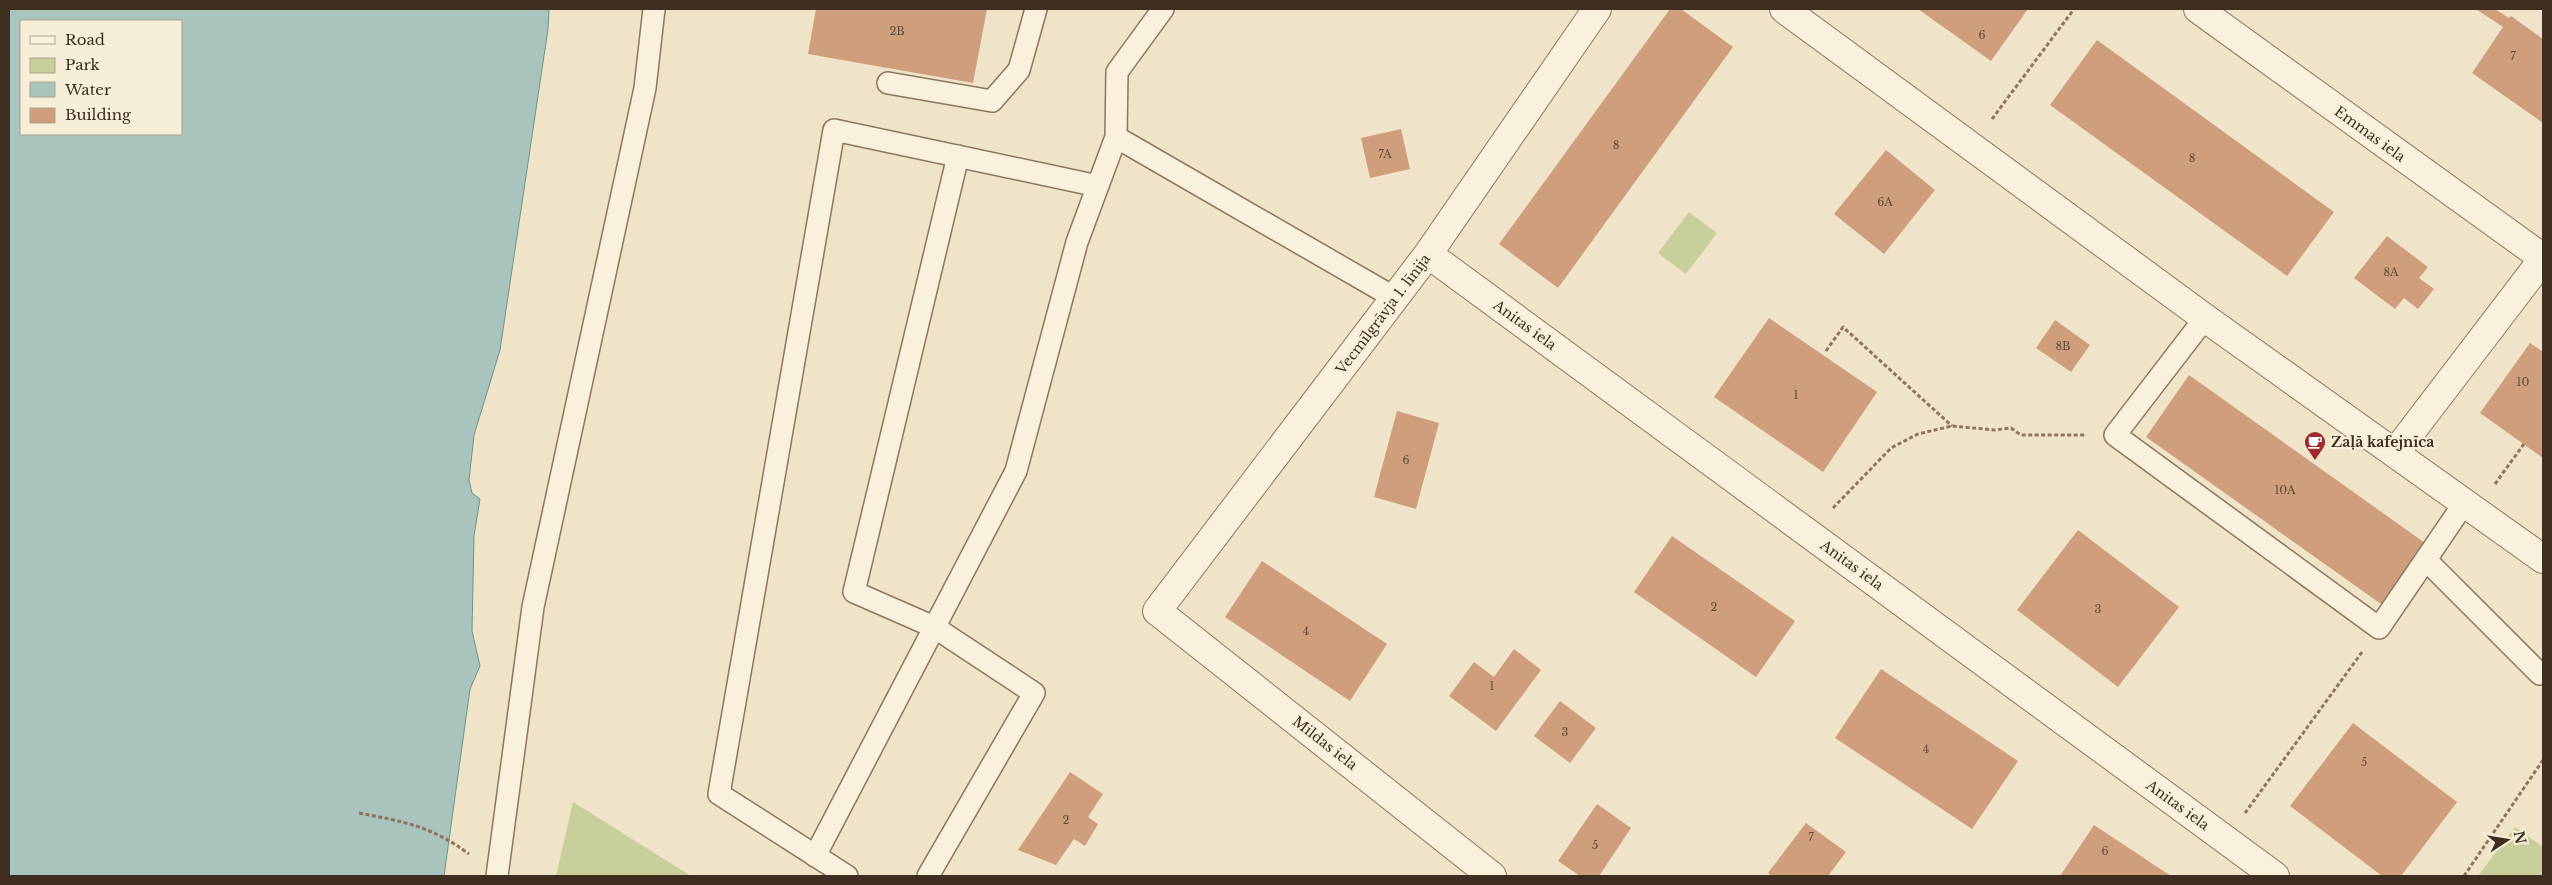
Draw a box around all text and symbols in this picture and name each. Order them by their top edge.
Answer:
legend [20,20,182,135]
house number: 2B [889,24,905,38]
house number: 6 [1978,28,1986,42]
text: Road [65,30,105,49]
house number: 7 [2510,49,2516,63]
text: Park [65,55,101,74]
text: Water [64,80,112,99]
street label: Emmas iela [2331,102,2409,166]
text: Building [65,105,132,124]
house number: 8 [1613,138,1619,152]
house number: 7A [1378,147,1392,161]
house number: 8 [2189,151,2195,165]
house number: 6A [1877,195,1893,209]
street label: Vecmīlgrāvja 1. līnija [1331,250,1434,379]
house number: 8A [2383,265,2399,279]
street label: Anitas iela [1489,295,1560,354]
house number: 8B [2055,339,2071,353]
house number: 10 [2517,375,2530,389]
house number: 1 [1794,388,1799,402]
cafe icon: Zaļā kafejnīca [2303,430,2327,461]
place label: Zaļā kafejnīca [2331,433,2434,451]
house number: 6 [1402,453,1410,467]
house number: 10A [2274,483,2296,497]
street label: Anitas iela [1816,535,1887,594]
house number: 2 [1711,600,1718,614]
house number: 3 [2095,602,2102,616]
house number: 4 [1303,624,1309,638]
house number: 1 [1490,679,1495,693]
street label: Mildas iela [1289,712,1361,774]
house number: 3 [1562,725,1569,739]
house number: 4 [1923,742,1929,756]
house number: 5 [2361,755,2367,769]
street label: Anitas iela [2142,775,2213,834]
house number: 2 [1063,813,1070,827]
north arrow [2482,815,2532,865]
text: N [2510,829,2530,846]
house number: 7 [1808,830,1814,844]
house number: 5 [1592,838,1598,852]
house number: 6 [2101,844,2109,858]

